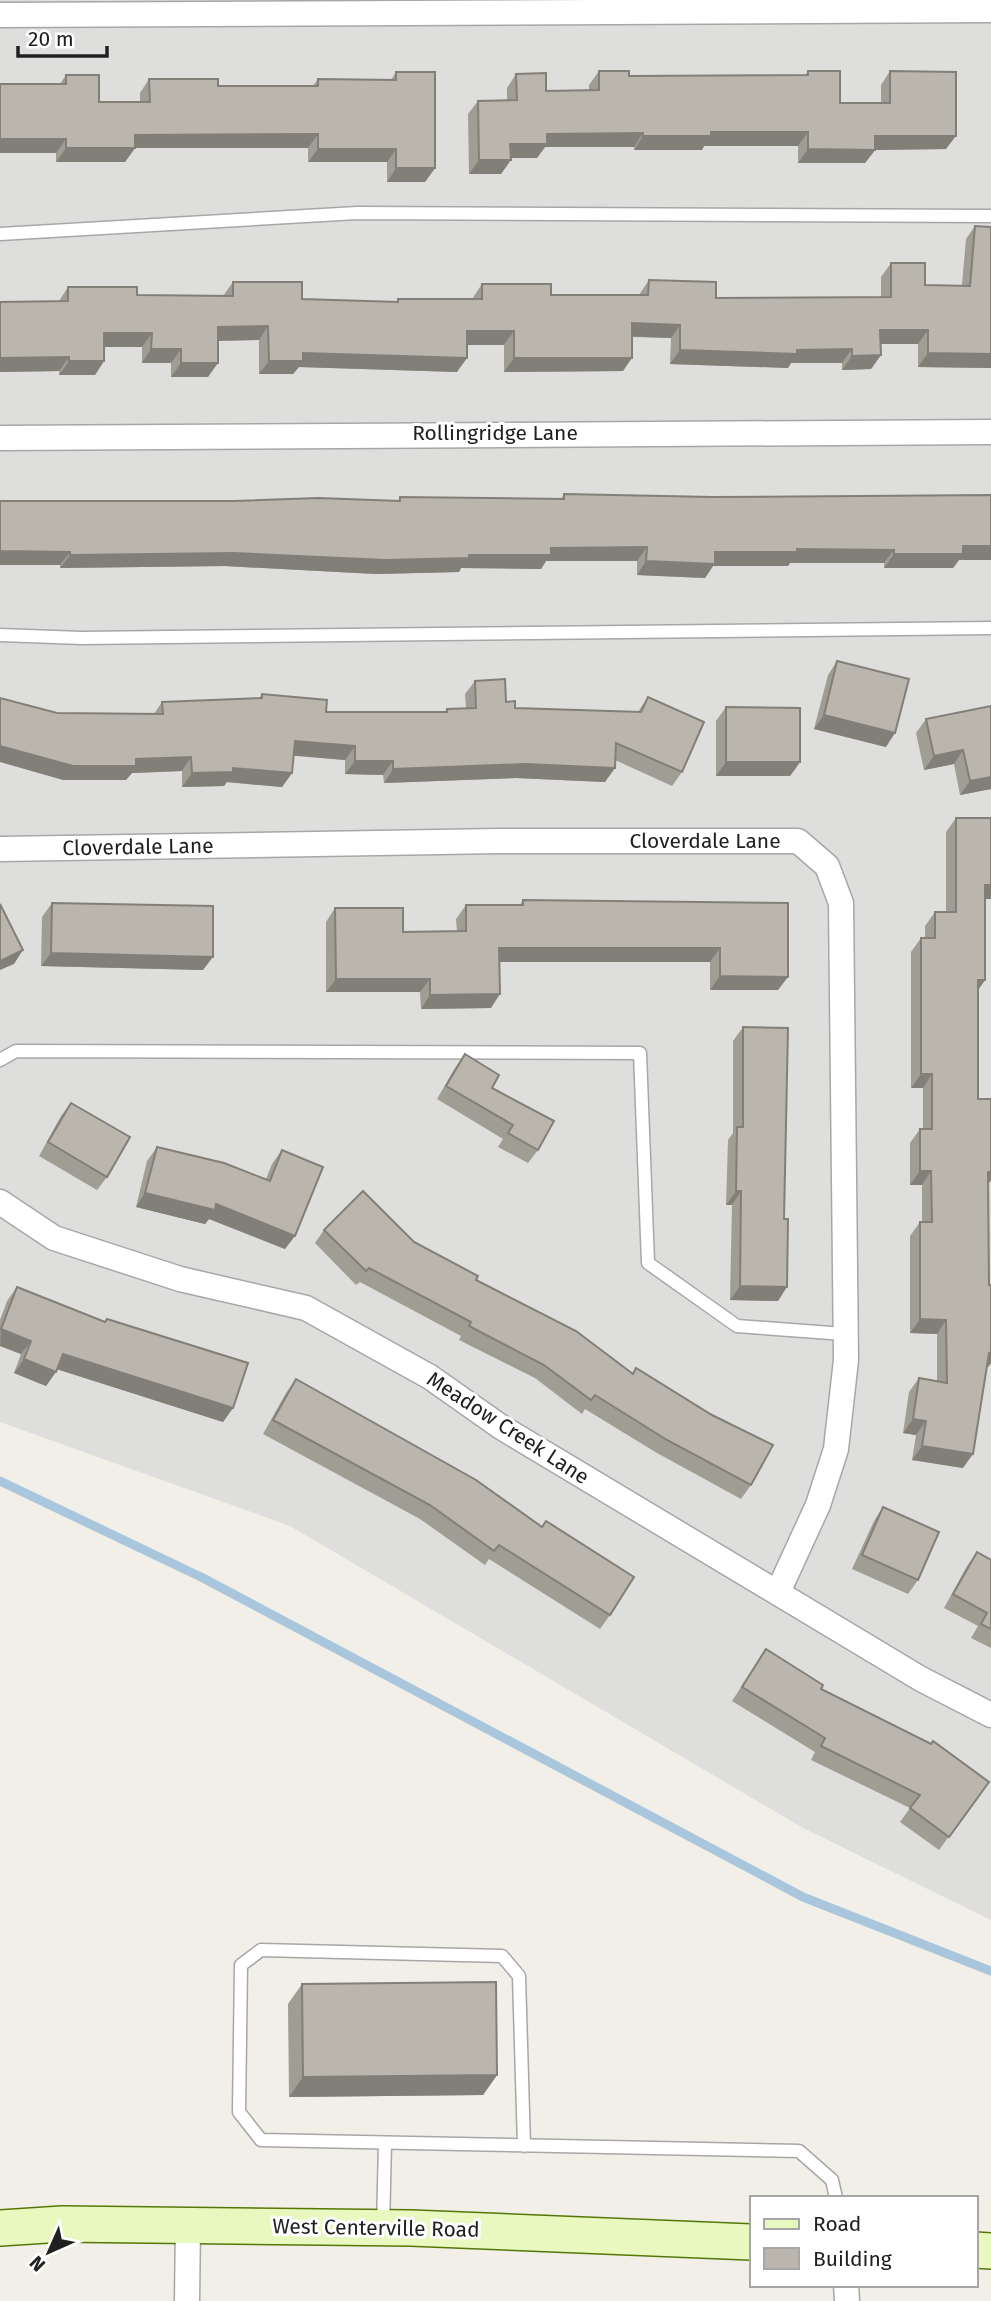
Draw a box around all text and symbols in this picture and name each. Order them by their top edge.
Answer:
scale bar [18,14,107,58]
text: 20 m [28,26,74,52]
street label: Rollingridge Lane [412,420,578,446]
street label: Cloverdale Lane [629,828,781,854]
street label: Cloverdale Lane [62,833,214,861]
street label: Meadow Creek Lane [422,1366,594,1490]
legend [750,2196,977,2287]
text: Road [813,2211,861,2237]
street label: West Centerville Road [272,2213,480,2243]
north arrow [14,2217,84,2287]
text: Building [813,2246,892,2272]
text: N [25,2251,50,2276]

